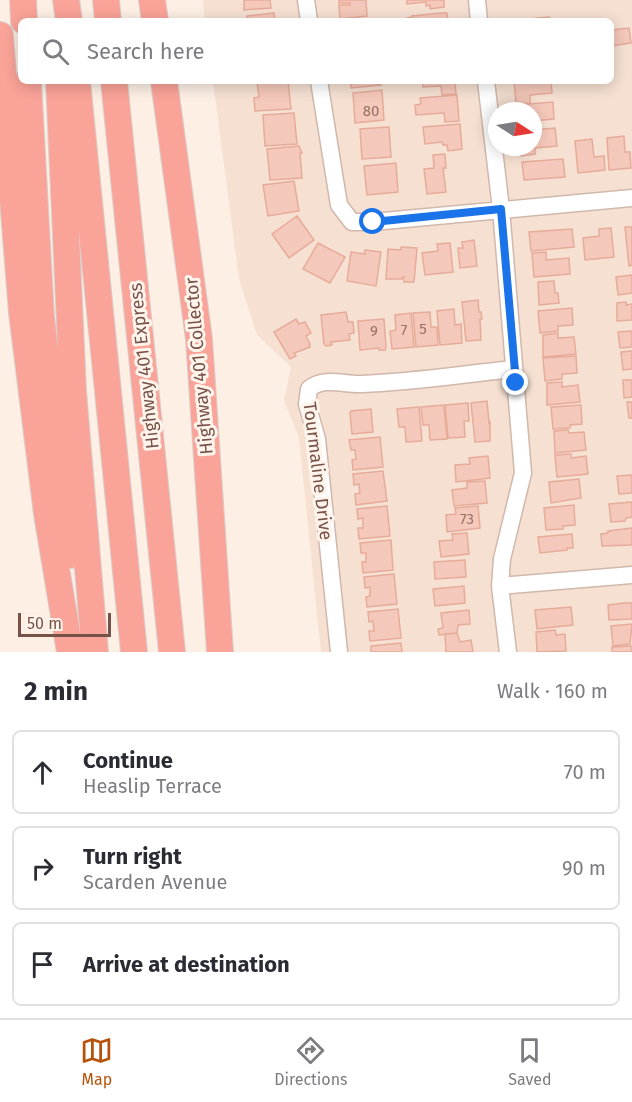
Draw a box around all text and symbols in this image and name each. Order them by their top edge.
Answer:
search box [18,18,614,84]
icon: search [39,35,72,68]
text: Search here [87,38,205,65]
house number: 80 [363,102,379,120]
north arrow [488,102,542,156]
route start [359,208,385,234]
street label: Highway 401 Collector [180,277,218,455]
street label: Highway 401 Express [124,282,164,450]
house number: 5 [419,320,427,338]
house number: 7 [401,321,408,339]
house number: 9 [370,322,378,340]
route end [502,369,528,395]
street label: Tourmaline Drive [299,401,337,541]
house number: 73 [460,510,474,528]
scale bar [18,610,111,638]
text: 50 m [27,614,62,633]
text: 2 min [24,676,88,707]
text: Walk · 160 m [497,679,608,703]
text: Continue [83,747,173,774]
icon: ahead [26,756,59,789]
text: 70 m [564,760,606,784]
text: Heaslip Terrace [83,774,222,798]
text: Turn right [83,843,182,870]
icon: right [26,852,59,885]
text: 90 m [562,856,606,880]
text: Scarden Avenue [83,870,228,894]
icon: arrive [26,948,59,981]
text: Arrive at destination [83,951,290,978]
tab: Map [80,1034,113,1089]
tab: Directions [274,1034,348,1089]
tab: Saved [508,1034,552,1089]

